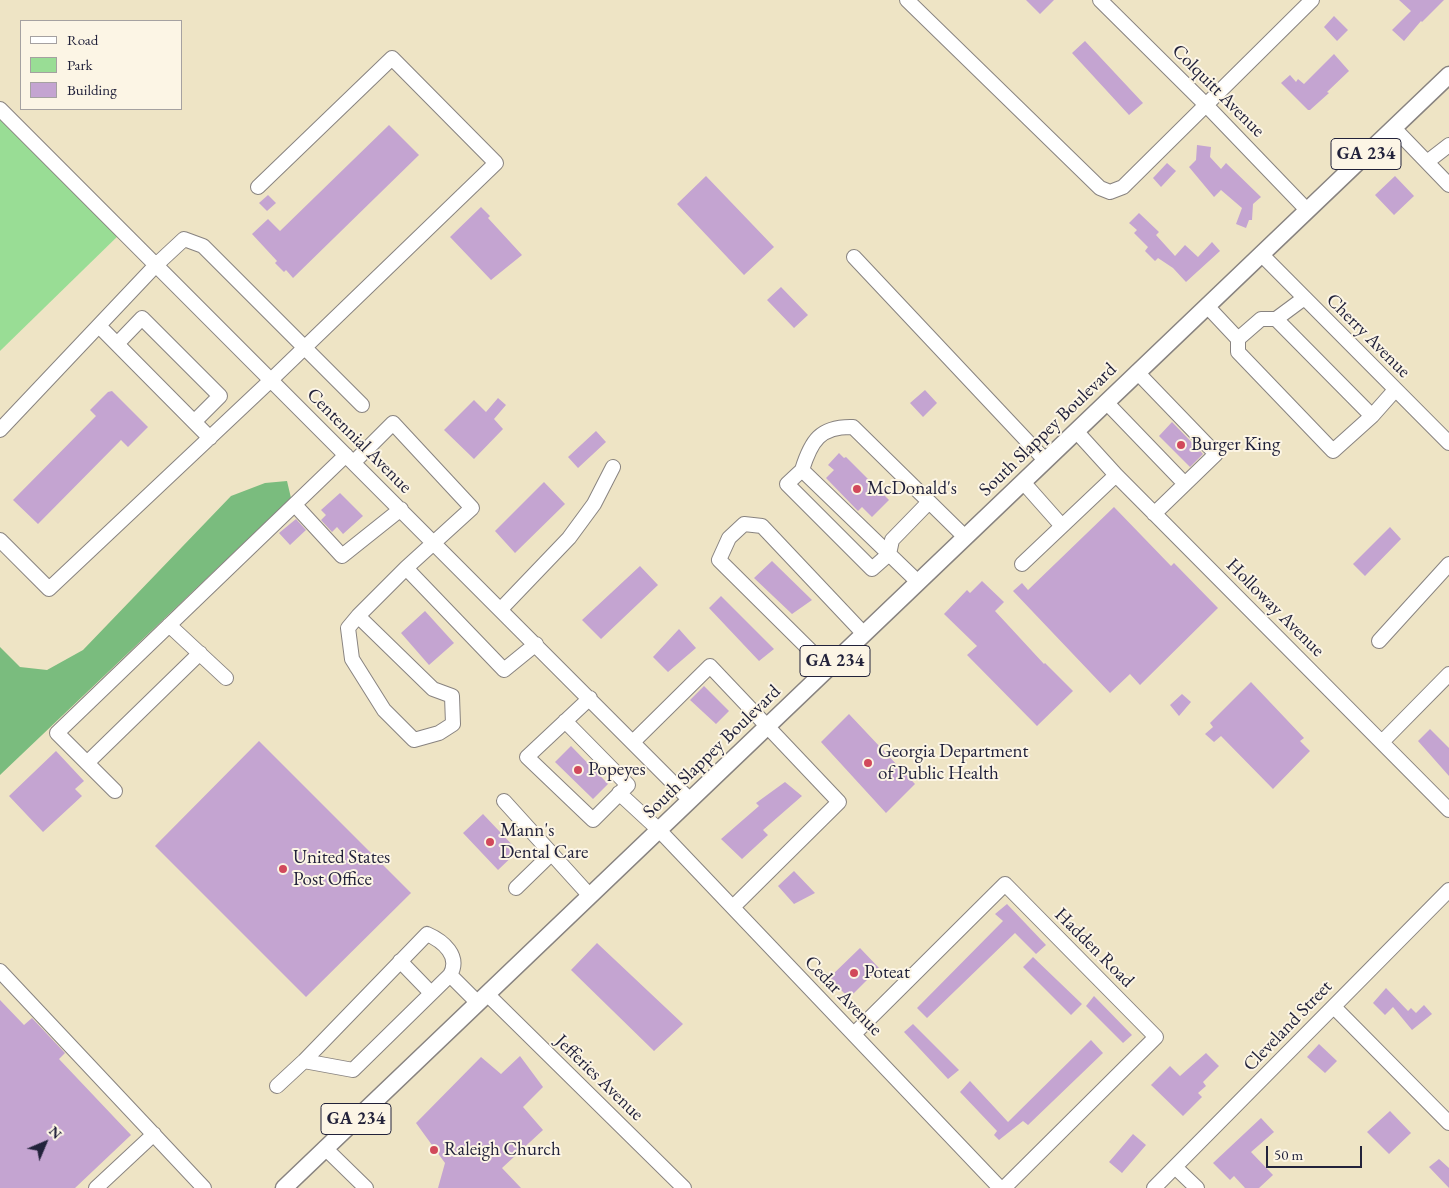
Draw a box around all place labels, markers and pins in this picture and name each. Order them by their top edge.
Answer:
place label: Burger King [1191,434,1280,456]
marker: Burger King [1175,439,1187,451]
place label: McDonald's [867,478,957,500]
marker: McDonald's [851,483,863,495]
place label: Georgia Department of Public Health [878,741,1028,785]
marker: Georgia Department of Public Health [862,757,874,769]
place label: Popeyes [588,759,646,781]
marker: Popeyes [572,764,584,776]
place label: Mann's Dental Care [500,820,589,864]
marker: Mann's Dental Care [484,836,496,848]
place label: United States Post Office [293,847,390,891]
marker: United States Post Office [277,863,289,875]
place label: Poteat [864,962,910,984]
marker: Poteat [848,967,860,979]
place label: Raleigh Church [444,1139,561,1161]
marker: Raleigh Church [428,1144,440,1156]

